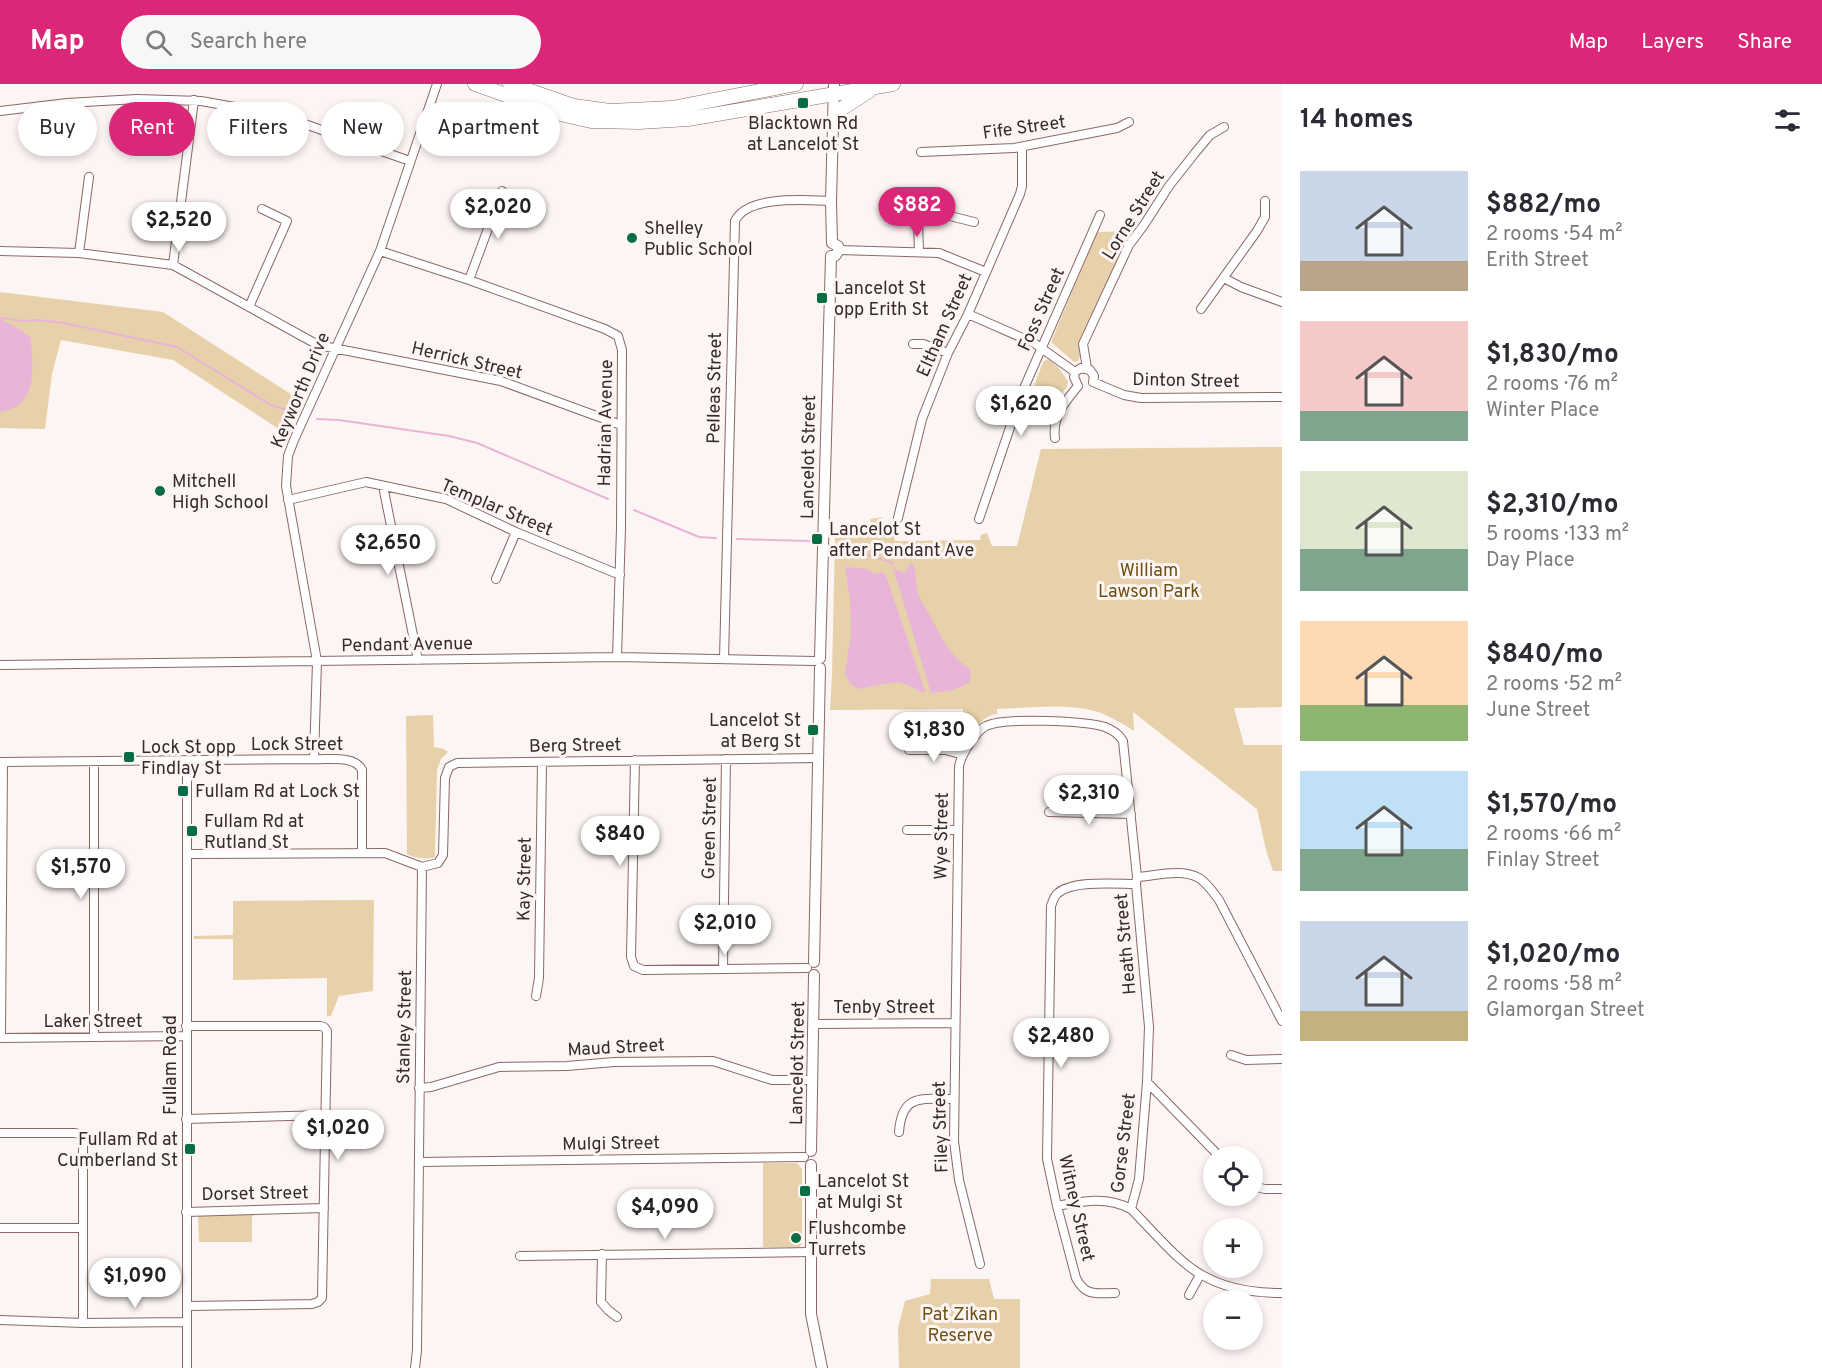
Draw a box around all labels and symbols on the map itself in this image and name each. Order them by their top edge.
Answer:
marker: Blacktown Rd at Lancelot St [796,96,810,110]
street label: Fife Street [981,111,1067,146]
place label: Blacktown Rd at Lancelot St [747,113,859,157]
street label: Lorne Street [1098,167,1171,265]
pin: $882 [881,187,953,238]
pin: $2,020 [449,189,547,240]
pin: $2,520 [130,202,228,253]
place label: Shelley Public School [644,218,753,262]
marker: Shelley Public School [625,231,639,245]
street label: Foss Street [1014,264,1071,355]
street label: Eltham Street [912,270,978,381]
place label: Lancelot St opp Erith St [834,278,929,322]
marker: Lancelot St opp Erith St [815,291,829,305]
street label: Keyworth Drive [267,329,336,452]
street label: Pelleas Street [703,332,728,444]
street label: Herrick Street [409,338,524,385]
street label: Hadrian Avenue [594,359,619,487]
street label: Dinton Street [1132,369,1240,394]
pin: $1,620 [972,386,1070,437]
street label: Lancelot Street [797,395,822,519]
place label: Mitchell High School [172,471,269,515]
street label: Templar Street [437,474,556,542]
marker: Mitchell High School [153,484,167,498]
place label: Lancelot St after Pendant Ave [829,519,974,563]
pin: $2,650 [339,525,437,576]
marker: Lancelot St after Pendant Ave [810,532,824,546]
park label: William Lawson Park [1098,560,1200,604]
street label: Pendant Avenue [341,633,473,658]
place label: Lancelot St at Berg St [709,710,801,754]
pin: $1,830 [885,712,983,763]
marker: Lancelot St at Berg St [806,723,820,737]
street label: Lock Street [251,734,343,757]
street label: Berg Street [529,734,621,759]
place label: Lock St opp Findlay St [141,737,236,781]
marker: Lock St opp Findlay St [122,750,136,764]
pin: $2,310 [1040,775,1138,826]
street label: Green Street [698,776,723,880]
place label: Fullam Rd at Lock St [195,781,360,804]
marker: Fullam Rd at Lock St [176,784,190,798]
street label: Wye Street [930,792,955,880]
place label: Fullam Rd at Rutland St [204,811,304,855]
pin: $840 [584,816,656,867]
marker: Fullam Rd at Rutland St [185,824,199,838]
street label: Kay Street [513,837,538,921]
pin: $1,570 [32,849,130,900]
street label: Heath Street [1111,892,1142,996]
pin: $2,010 [676,905,774,956]
street label: Stanley Street [393,970,418,1084]
street label: Tenby Street [833,997,935,1020]
street label: Lancelot Street [786,1001,811,1125]
street label: Laker Street [43,1011,143,1034]
street label: Fullam Road [160,1015,183,1115]
pin: $2,480 [1012,1018,1110,1069]
street label: Maud Street [567,1034,665,1063]
street label: Filey Street [928,1081,955,1173]
street label: Gorse Street [1107,1092,1142,1195]
pin: $1,020 [289,1110,387,1161]
place label: Fullam Rd at Cumberland St [57,1129,178,1173]
street label: Mulgi Street [562,1132,660,1157]
marker: Fullam Rd at Cumberland St [183,1142,197,1156]
street label: Witney Street [1052,1153,1099,1264]
place label: Lancelot St at Mulgi St [817,1171,909,1215]
street label: Dorset Street [201,1182,309,1207]
marker: Lancelot St at Mulgi St [798,1184,812,1198]
pin: $4,090 [616,1189,714,1240]
place label: Flushcombe Turrets [808,1218,906,1262]
marker: Flushcombe Turrets [789,1231,803,1245]
pin: $1,090 [86,1258,184,1309]
park label: Pat Zikan Reserve [922,1304,998,1348]

